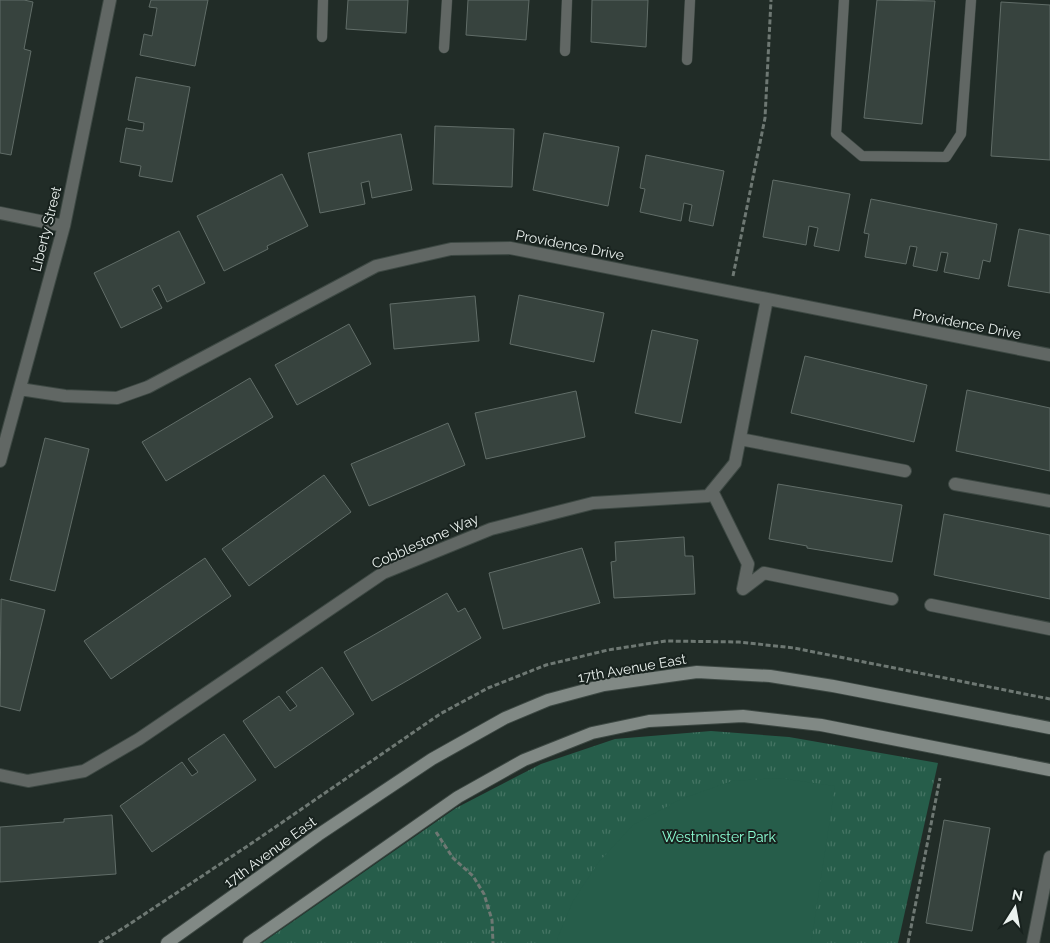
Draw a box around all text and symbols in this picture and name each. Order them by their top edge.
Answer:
street label: Liberty Street [28,184,64,273]
street label: Providence Drive [515,227,625,263]
street label: Providence Drive [912,306,1022,342]
street label: Cobblestone Way [369,510,481,572]
street label: 17th Avenue East [577,651,688,685]
street label: 17th Avenue East [221,813,319,891]
park label: Westminster Park [662,829,776,845]
north arrow [990,883,1040,933]
text: N [1011,886,1024,904]

